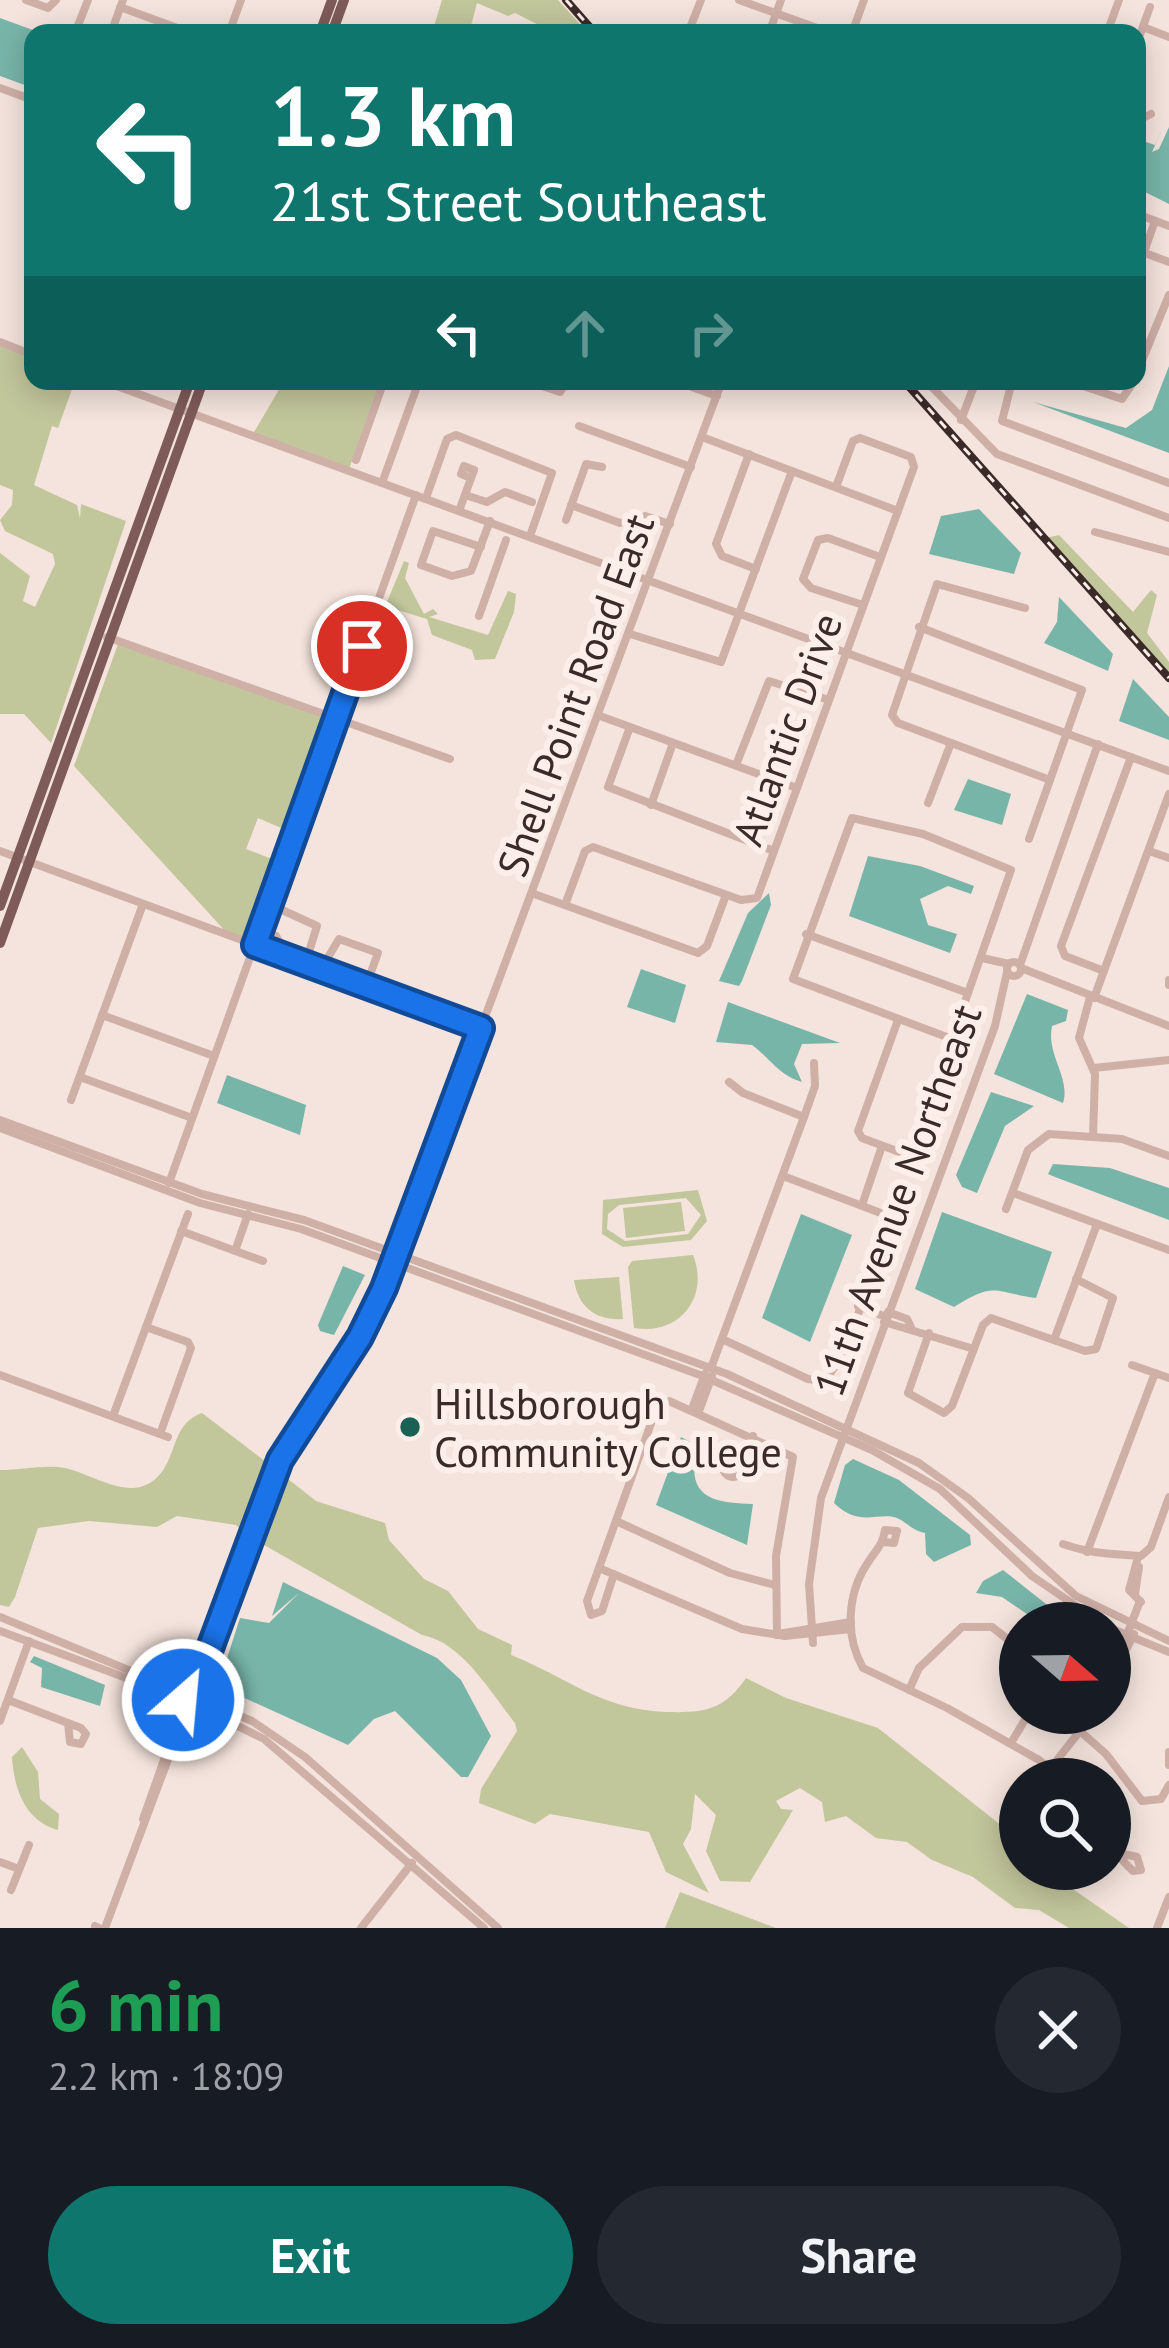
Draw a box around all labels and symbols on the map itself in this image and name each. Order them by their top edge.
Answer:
street label: Shell Point Road East [484,506,666,884]
pin [311,595,413,697]
street label: Atlantic Drive [720,605,854,853]
street label: 11th Avenue Northeast [801,997,993,1403]
place label: Hillsborough Community College [434,1376,782,1479]
marker: Hillsborough Community College [397,1414,423,1440]
north arrow [999,1602,1131,1734]
position arrow [120,1637,246,1763]

